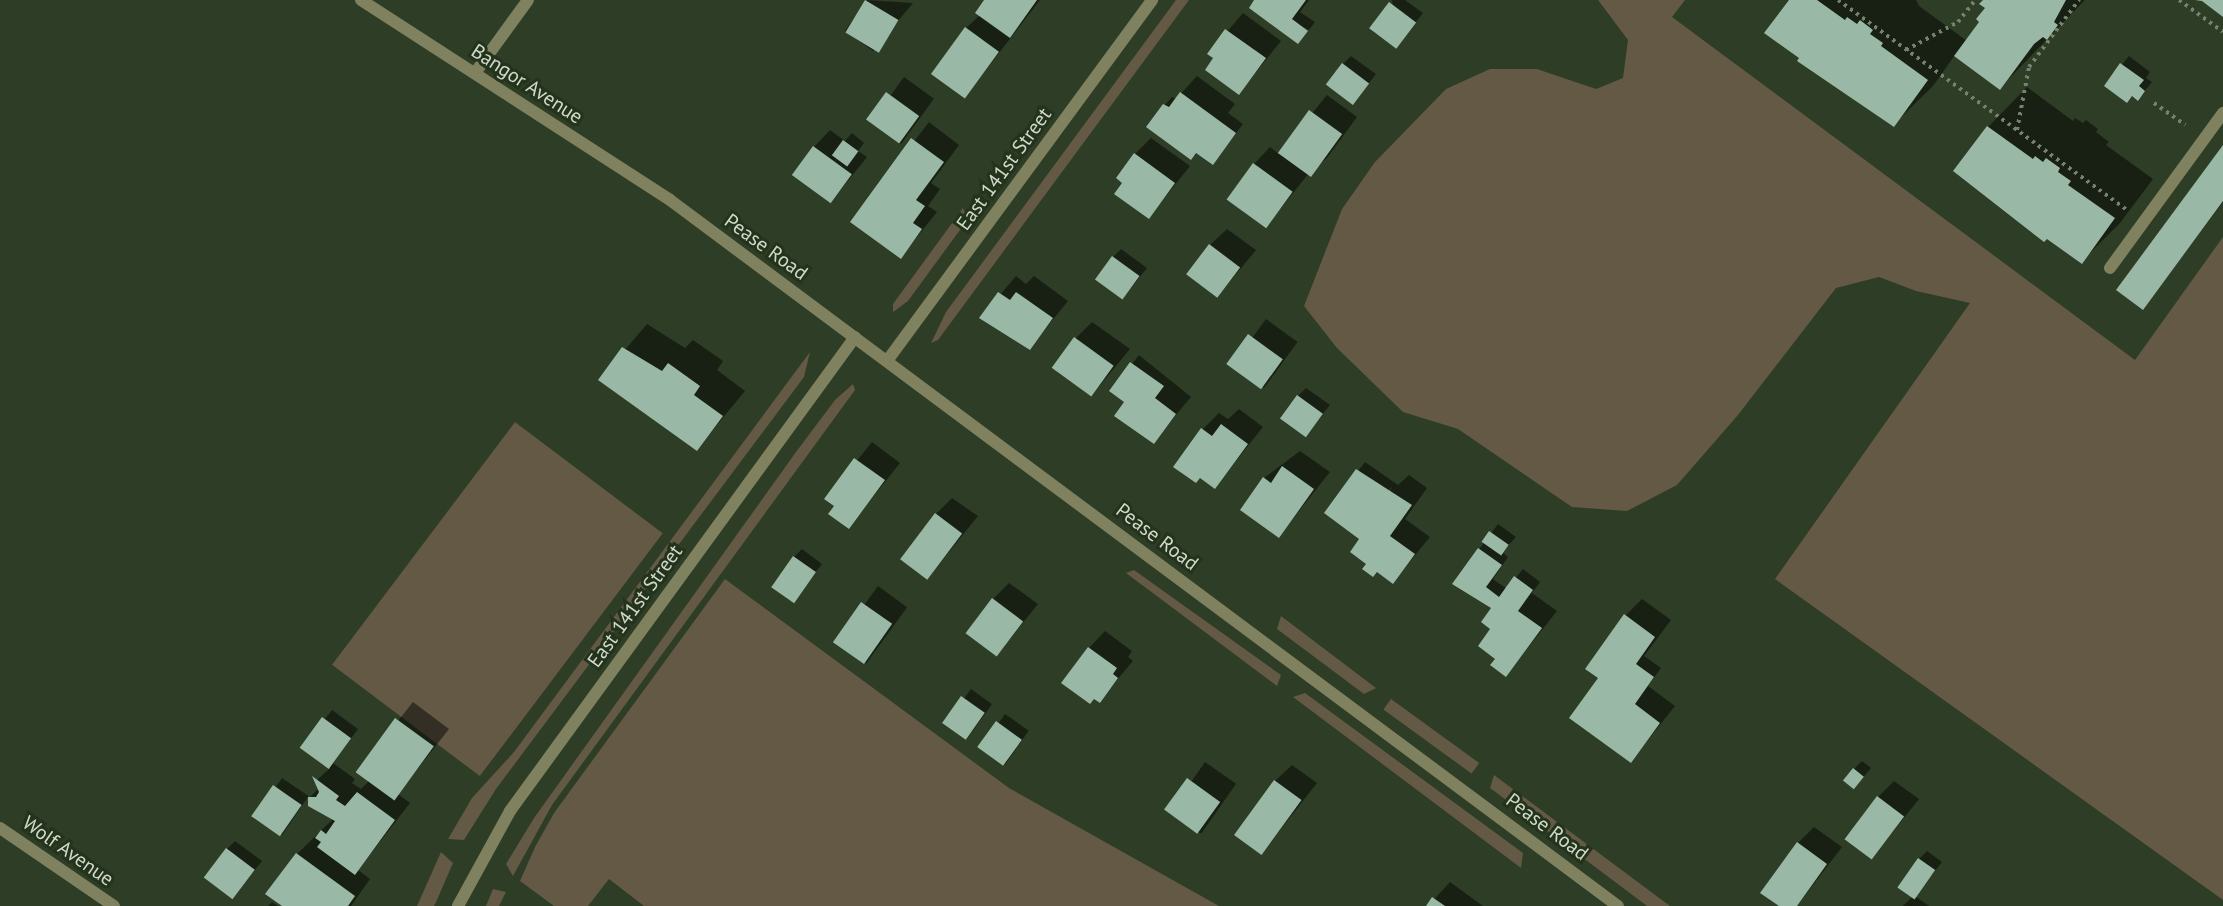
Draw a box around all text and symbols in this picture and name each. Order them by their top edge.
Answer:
street label: Bangor Avenue [467,39,587,129]
street label: East 141st Street [952,103,1056,235]
street label: Pease Road [720,209,812,285]
street label: Pease Road [1111,498,1203,576]
street label: East 141st Street [583,540,687,672]
street label: Pease Road [1501,788,1593,866]
street label: Wolf Avenue [18,811,118,891]

